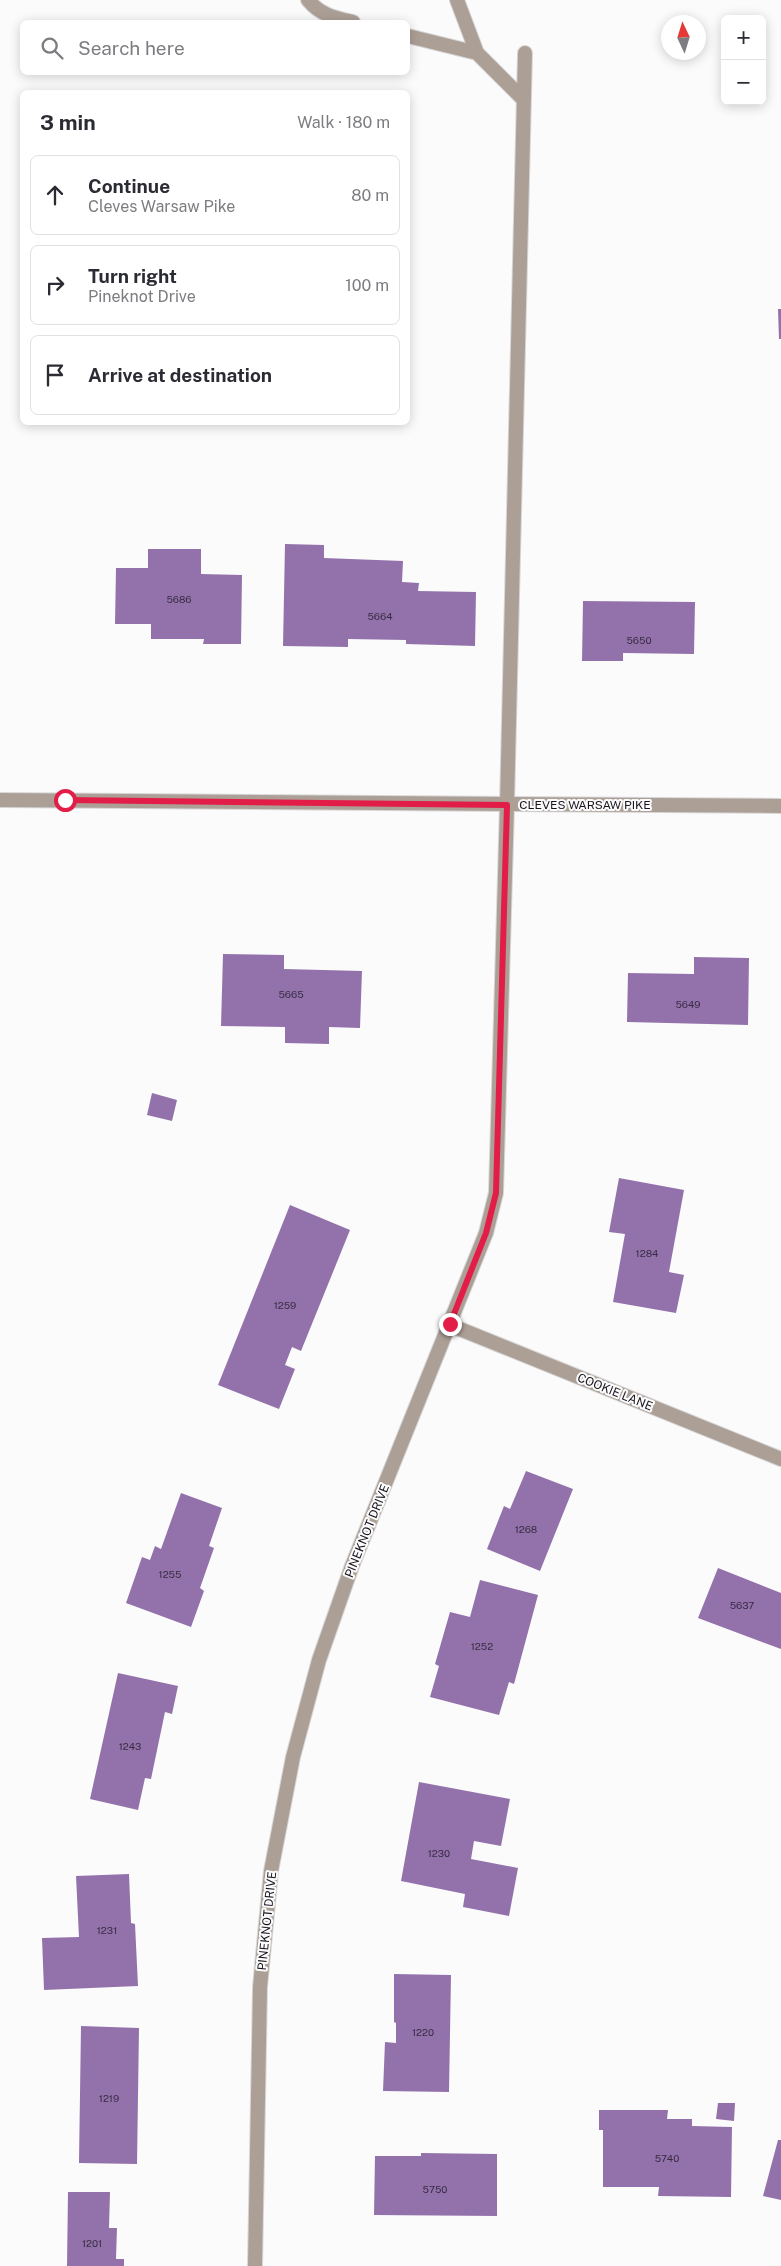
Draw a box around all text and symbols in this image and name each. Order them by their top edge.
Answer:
north arrow [661,15,706,60]
map controls [721,15,766,105]
button: + [721,15,766,60]
search box [20,20,410,75]
icon: search [38,34,66,62]
text: Search here [78,37,185,59]
button: − [721,60,766,105]
text: 3 min [40,110,96,135]
text: Walk · 180 m [297,113,390,132]
text: Continue [88,175,170,197]
icon: ahead [41,181,69,209]
text: 80 m [351,186,389,205]
text: Cleves Warsaw Pike [88,197,235,216]
text: Turn right [88,265,177,287]
icon: right [41,271,69,299]
text: 100 m [345,276,389,295]
text: Pineknot Drive [88,287,196,306]
icon: arrive [41,361,69,389]
text: Arrive at destination [88,364,272,386]
house number: 5686 [166,593,192,605]
house number: 5664 [367,610,393,622]
house number: 5650 [626,634,652,646]
route start [54,789,77,812]
street label: CLEVES WARSAW PIKE [519,798,651,812]
house number: 5665 [278,988,304,1000]
house number: 5649 [675,998,701,1010]
house number: 1284 [636,1247,658,1259]
house number: 1259 [274,1299,296,1311]
route end [439,1313,462,1336]
street label: COOKIE LANE [575,1371,655,1413]
street label: PINEKNOT DRIVE [342,1482,392,1580]
house number: 1268 [515,1523,537,1535]
house number: 1255 [159,1568,181,1580]
house number: 5637 [730,1599,754,1611]
house number: 1252 [471,1640,493,1652]
house number: 1243 [119,1740,141,1752]
house number: 1230 [428,1847,450,1859]
street label: PINEKNOT DRIVE [255,1871,279,1971]
house number: 1231 [97,1924,117,1936]
house number: 1220 [412,2026,434,2038]
house number: 1219 [99,2092,119,2104]
house number: 5740 [655,2152,679,2164]
house number: 5750 [423,2183,447,2195]
house number: 1201 [82,2237,102,2249]

